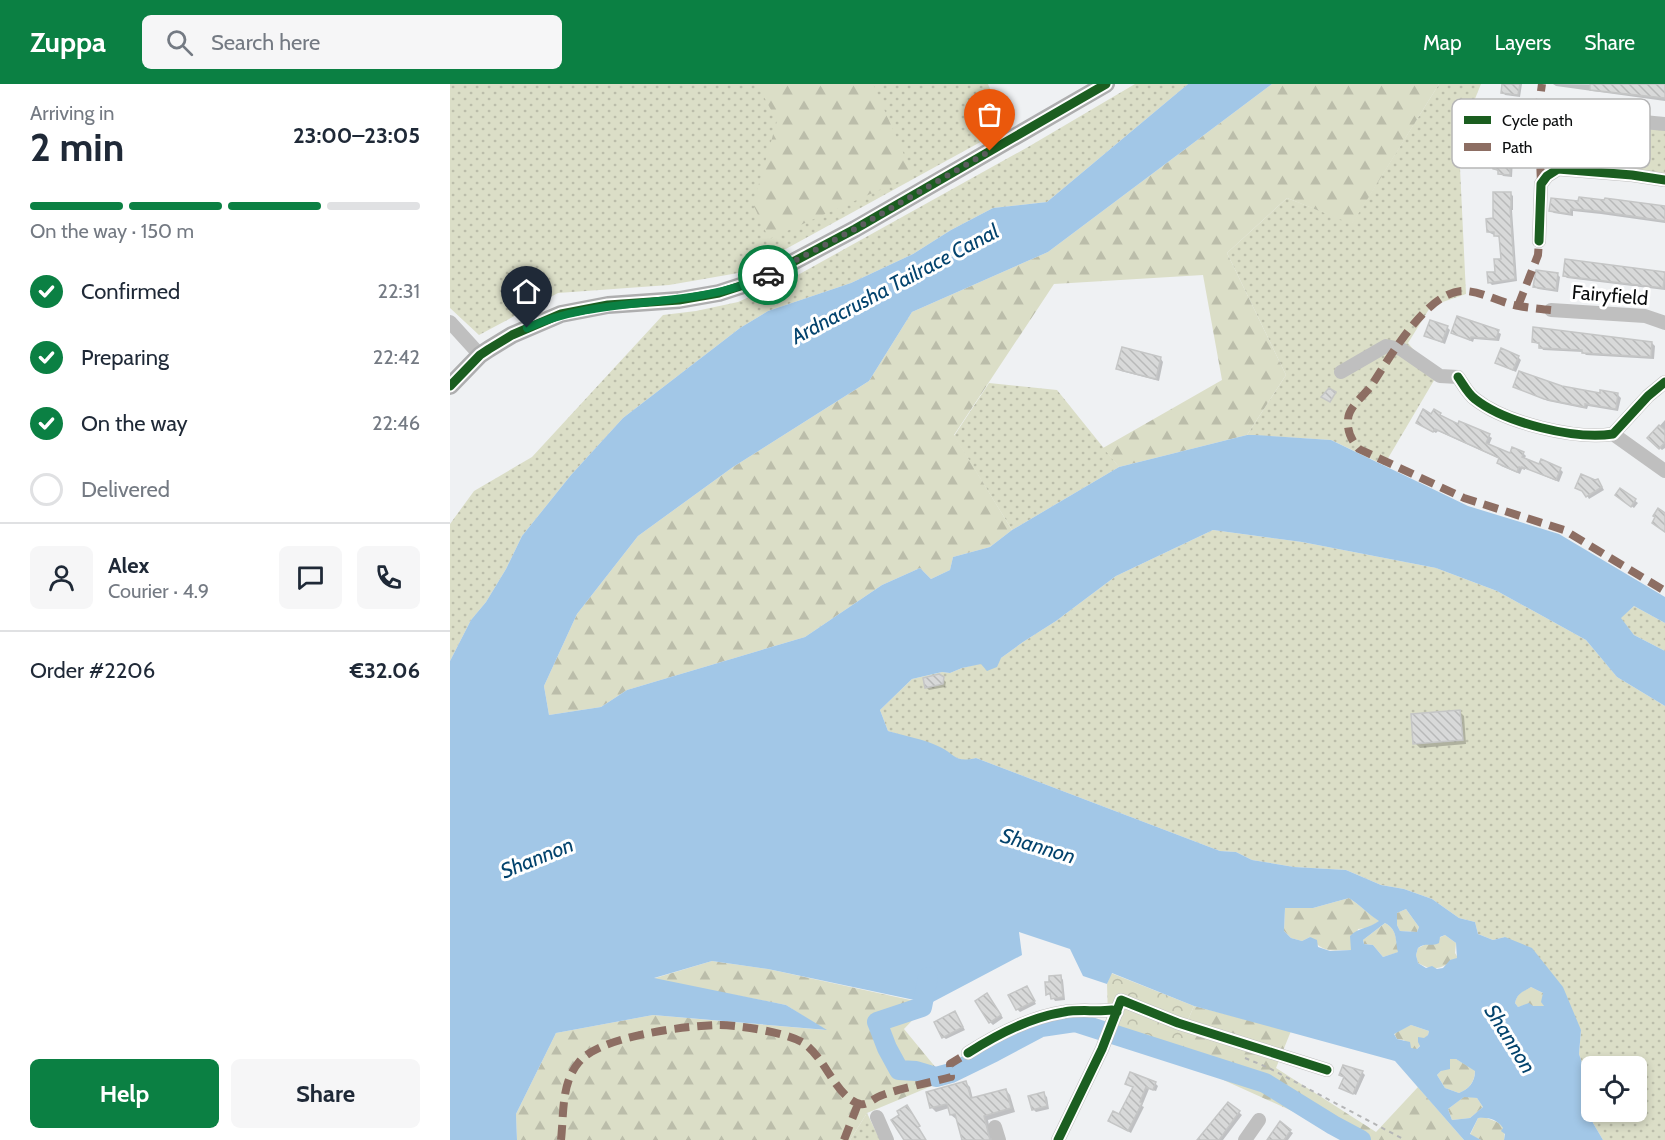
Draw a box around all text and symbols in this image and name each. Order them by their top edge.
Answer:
search box [142,15,562,69]
text: Zuppa [30,25,106,59]
icon: search [163,26,196,59]
text: Search here [211,29,320,56]
text: Map [1423,30,1462,55]
text: Layers [1495,30,1551,55]
text: Share [1584,30,1635,55]
pin [964,89,1015,151]
icon: bag [973,98,1006,131]
legend [1452,99,1650,168]
text: Arriving in [30,101,114,125]
text: Cycle path [1502,111,1573,130]
text: 23:00–23:05 [293,122,420,149]
text: 2 min [30,123,124,171]
text: Path [1502,138,1533,157]
water label: Ardnacrusha Tailrace Canal [786,218,1003,349]
text: On the way · 150 m [30,219,194,243]
courier [738,245,798,305]
icon: car [752,259,785,292]
pin [501,266,552,328]
icon: check [30,275,63,308]
icon: home [510,275,543,308]
text: Confirmed [81,278,180,305]
text: 22:31 [378,279,420,303]
street label: Fairyfield [1571,280,1649,310]
icon: check [30,341,63,374]
text: Preparing [81,344,169,371]
text: 22:42 [373,345,420,369]
icon: check [30,407,63,440]
text: On the way [81,410,188,437]
text: 22:46 [372,411,420,435]
text: Delivered [81,476,170,503]
button: person [30,546,93,609]
button: chat [279,546,342,609]
button: phone [357,546,420,609]
text: Alex [108,552,149,579]
text: Courier · 4.9 [108,579,209,603]
text: Order #2206 [30,657,155,684]
text: €32.06 [350,657,420,684]
water label: Shannon [998,822,1078,869]
water label: Shannon [497,832,577,883]
water label: Shannon [1480,1000,1541,1078]
map controls [1581,1056,1647,1122]
button: locate [1581,1056,1647,1122]
button: Help [30,1059,219,1128]
button: Share [231,1059,420,1128]

